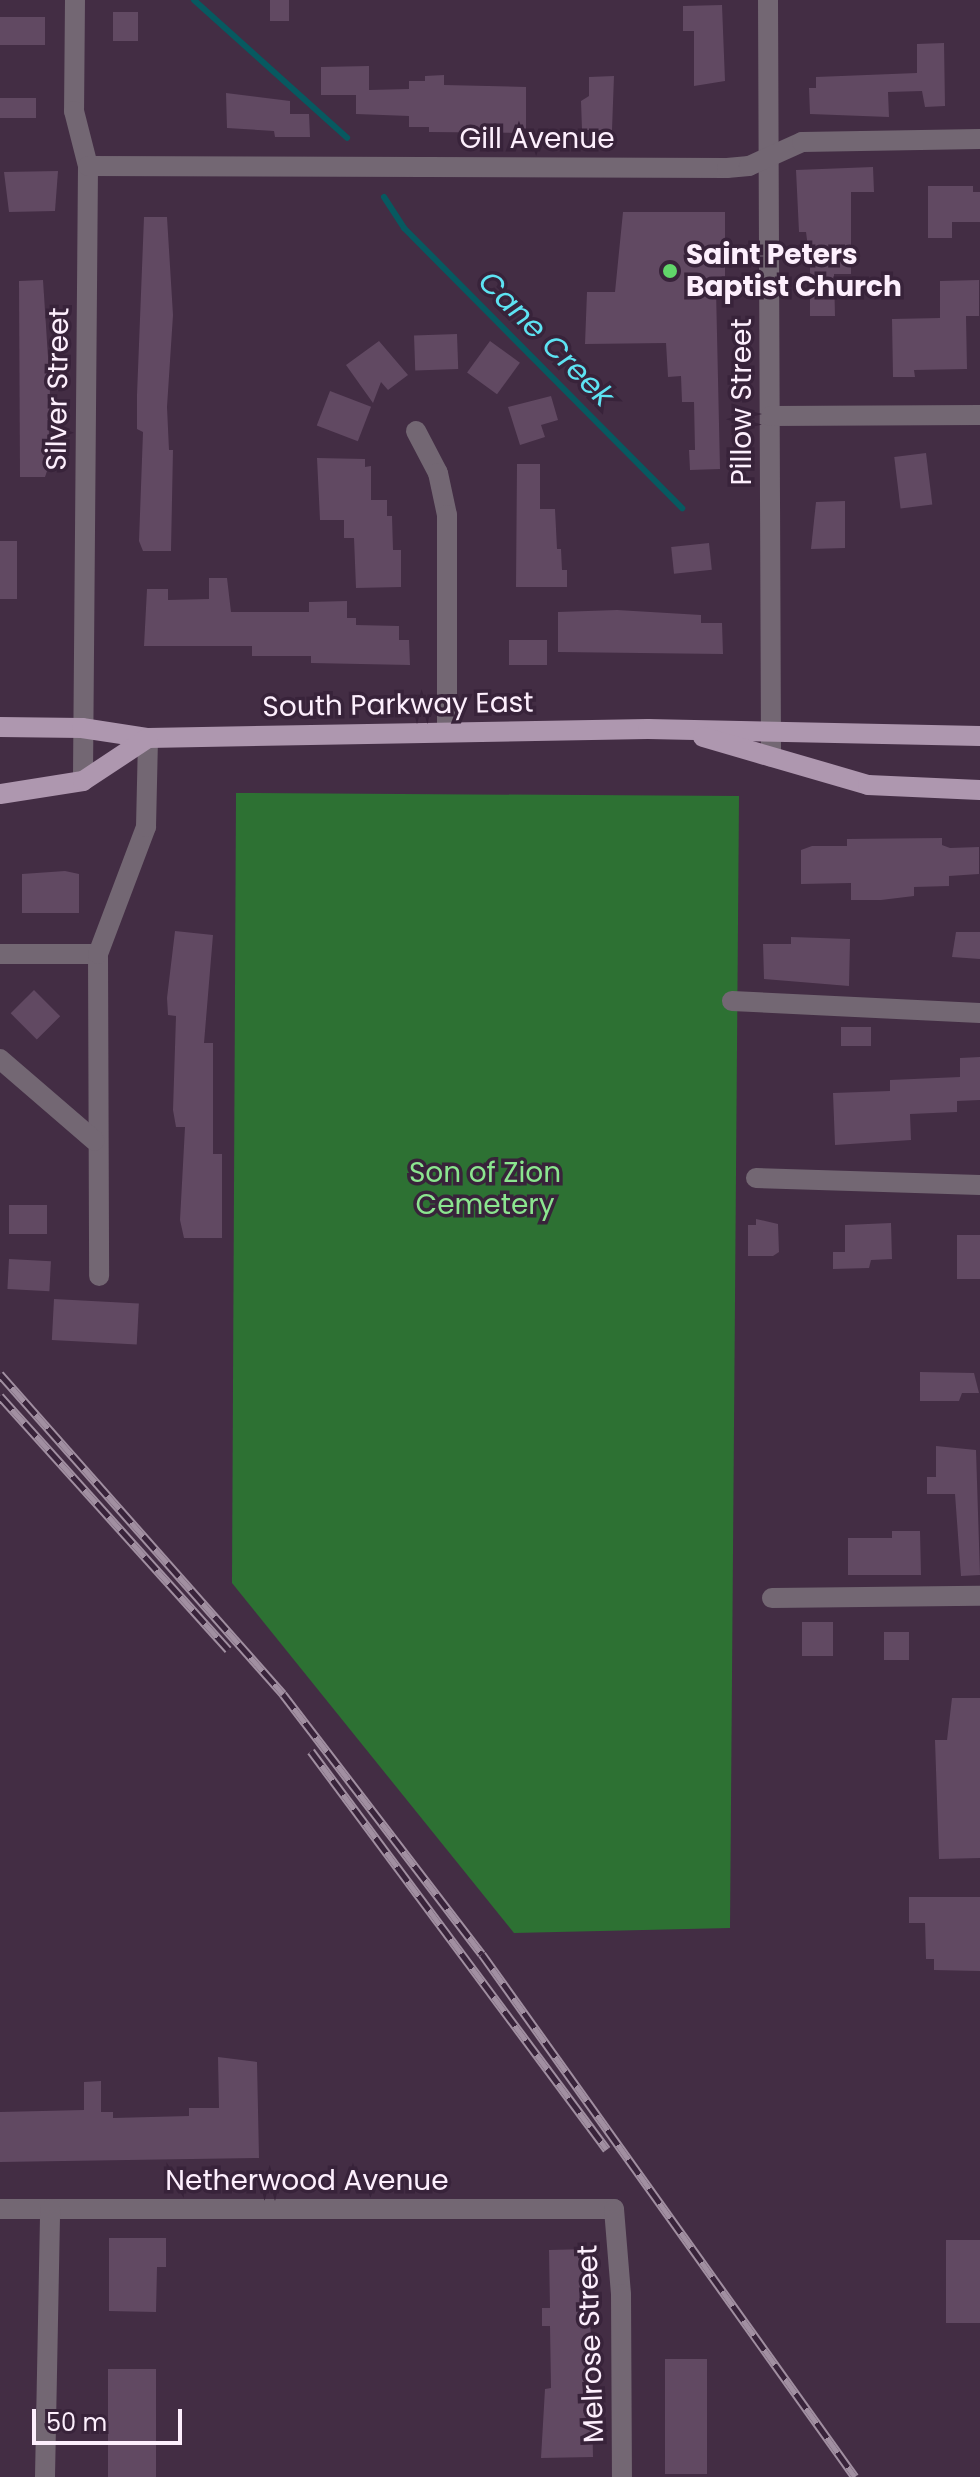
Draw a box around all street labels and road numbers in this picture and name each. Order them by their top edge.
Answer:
street label: Gill Avenue [459,122,615,156]
street label: Silver Street [40,307,76,471]
street label: Pillow Street [725,318,759,486]
street label: South Parkway East [262,686,534,724]
street label: Netherwood Avenue [165,2164,449,2198]
street label: Melrose Street [571,2244,611,2444]

